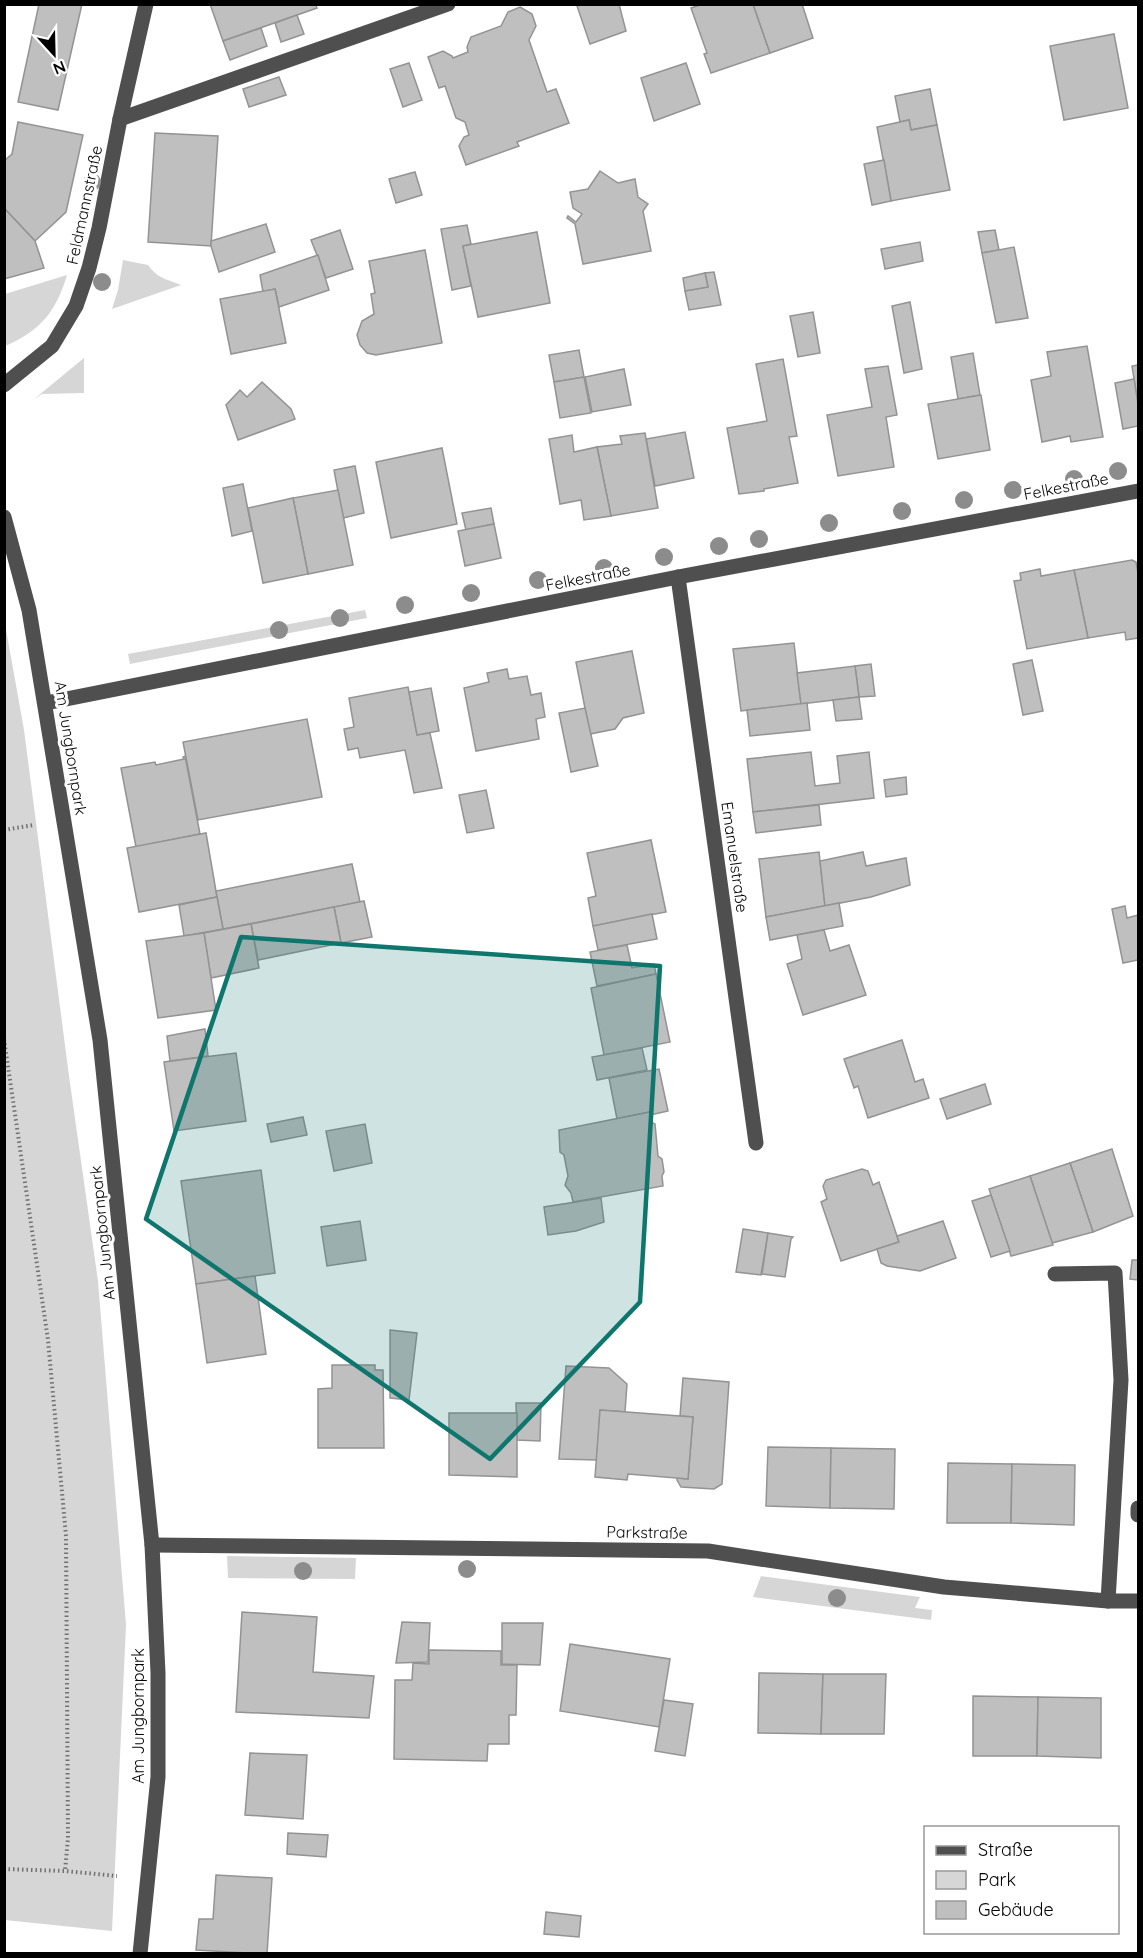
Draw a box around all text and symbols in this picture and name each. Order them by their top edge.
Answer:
north arrow [24,24,84,84]
text: N [50,56,69,79]
street label: Feldmannstraße [62,144,106,266]
street label: Felkestraße [1022,468,1110,504]
street label: Felkestraße [544,559,632,595]
street label: Am Jungbornpark [51,679,91,817]
street label: Emanuelstraße [717,800,753,914]
street label: Am Jungbornpark [85,1164,119,1302]
street label: Parkstraße [606,1521,688,1543]
street label: Am Jungbornpark [128,1648,148,1784]
legend [924,1826,1119,1934]
text: Straße [978,1838,1033,1861]
text: Park [978,1868,1016,1891]
text: Gebäude [978,1898,1054,1921]

